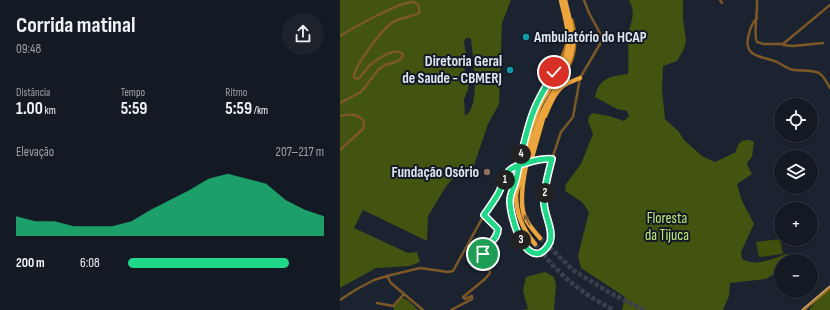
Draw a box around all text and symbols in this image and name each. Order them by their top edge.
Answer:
text: Corrida matinal [16,12,135,39]
button: share [282,13,324,55]
place label: Ambulatório do HCAP [533,28,647,47]
marker: Ambulatório do HCAP [521,32,531,42]
text: 09:48 [16,41,41,57]
place label: Diretoria Geral de Saude - CBMERJ [402,52,502,88]
pin [537,55,571,89]
icon: check [543,61,565,83]
marker: Diretoria Geral de Saude - CBMERJ [505,65,515,75]
text: Distância [16,86,50,99]
text: Tempo [121,86,145,99]
text: Ritmo [225,86,247,99]
map controls [774,98,818,298]
button: locate [774,98,818,142]
text: 1.00 [16,99,43,119]
text: 5:59 [121,99,147,119]
text: 5:59 [225,99,252,119]
text: km [43,104,56,117]
text: /km [252,104,268,117]
text: Elevação [16,144,54,160]
text: 207–217 m [276,144,324,160]
pin: 4 [511,144,531,164]
text: 4 [518,147,524,160]
button: layers [774,150,818,194]
place label: Fundação Osório [391,163,479,182]
marker: Fundação Osório [482,167,492,177]
pin: 1 [495,170,515,190]
text: 1 [503,173,507,186]
pin: 2 [535,183,555,203]
text: 2 [543,186,547,199]
button: + [774,202,818,246]
park label: Floresta da Tijuca [645,209,689,245]
one-way arrow [524,214,531,226]
pin: 3 [511,230,531,250]
text: 3 [519,233,523,246]
pin [466,237,500,271]
icon: arrive [472,243,494,265]
button: − [774,254,818,298]
text: 200 m [16,255,45,271]
text: 6:08 [80,255,100,271]

